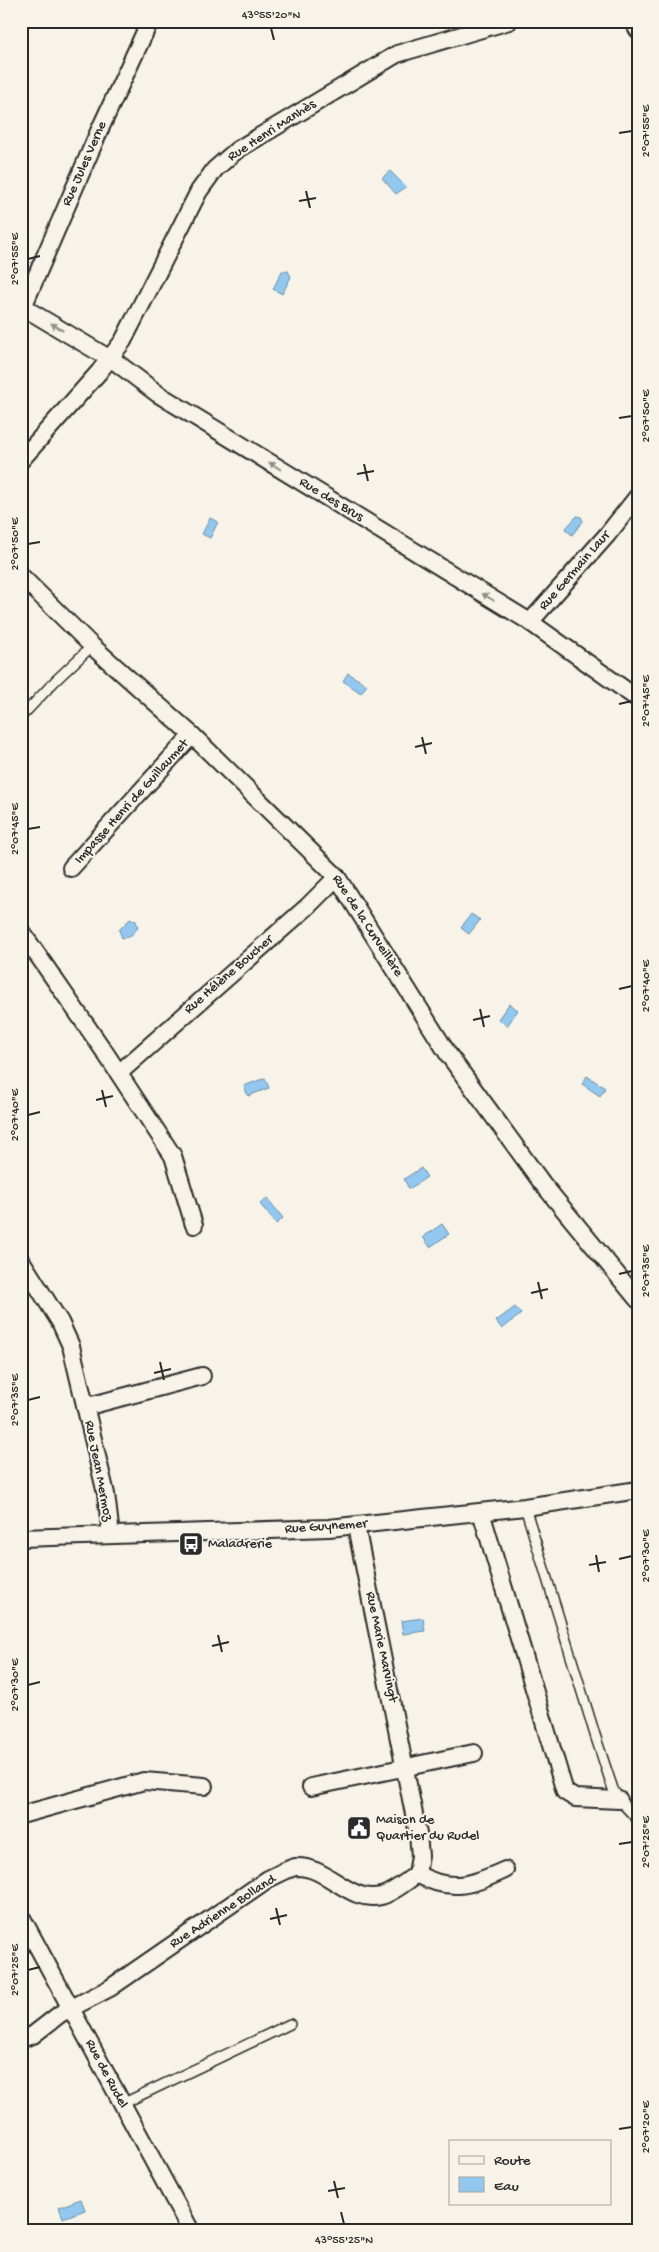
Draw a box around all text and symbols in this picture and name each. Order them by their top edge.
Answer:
text: 43°55'20"N [242,9,300,23]
street label: Rue Henri Manhès [225,96,320,166]
text: 2°07'55"E [640,104,654,157]
street label: Rue Jules Verne [59,118,112,209]
text: 2°07'55"E [9,232,23,285]
one-way arrow [50,323,63,332]
text: 2°07'50"E [640,389,654,442]
one-way arrow [269,461,282,471]
street label: Rue des Brus [296,474,367,526]
text: 2°07'50"E [9,517,23,570]
street label: Rue Germain Laur [536,527,615,615]
one-way arrow [482,592,495,601]
text: 2°07'45"E [640,675,654,727]
street label: Impasse Henri de Guillaumet [71,735,194,868]
text: 2°07'45"E [9,803,23,855]
street label: Rue de la Curveillère [328,872,407,981]
street label: Rue Hélène Boucher [181,931,278,1018]
text: 2°07'40"E [640,959,654,1012]
text: 2°07'40"E [9,1088,23,1141]
text: 2°07'35"E [640,1244,654,1297]
text: 2°07'35"E [9,1373,23,1426]
street label: Rue Jean Mermoz [80,1419,116,1524]
street label: Rue Guynemer [284,1516,369,1538]
text: 2°07'30"E [640,1529,654,1582]
bus stop icon: Maladrerie [178,1531,204,1557]
place label: Maladrerie [208,1536,273,1553]
street label: Rue Marie Marvingt [361,1590,401,1705]
text: 2°07'30"E [9,1658,23,1711]
place label: Maison de Quartier du Rudel [376,1812,479,1845]
public building icon: Maison de Quartier du Rudel [346,1815,372,1841]
text: 2°07'25"E [640,1815,654,1868]
street label: Rue Adrienne Bolland [167,1870,281,1953]
text: 2°07'25"E [9,1943,23,1996]
street label: Rue de Rudel [81,2037,131,2111]
text: 2°07'20"E [640,2100,654,2153]
legend [449,2140,612,2204]
text: Route [494,2152,531,2170]
text: Eau [494,2178,519,2196]
text: 43°55'25"N [315,2234,373,2248]

